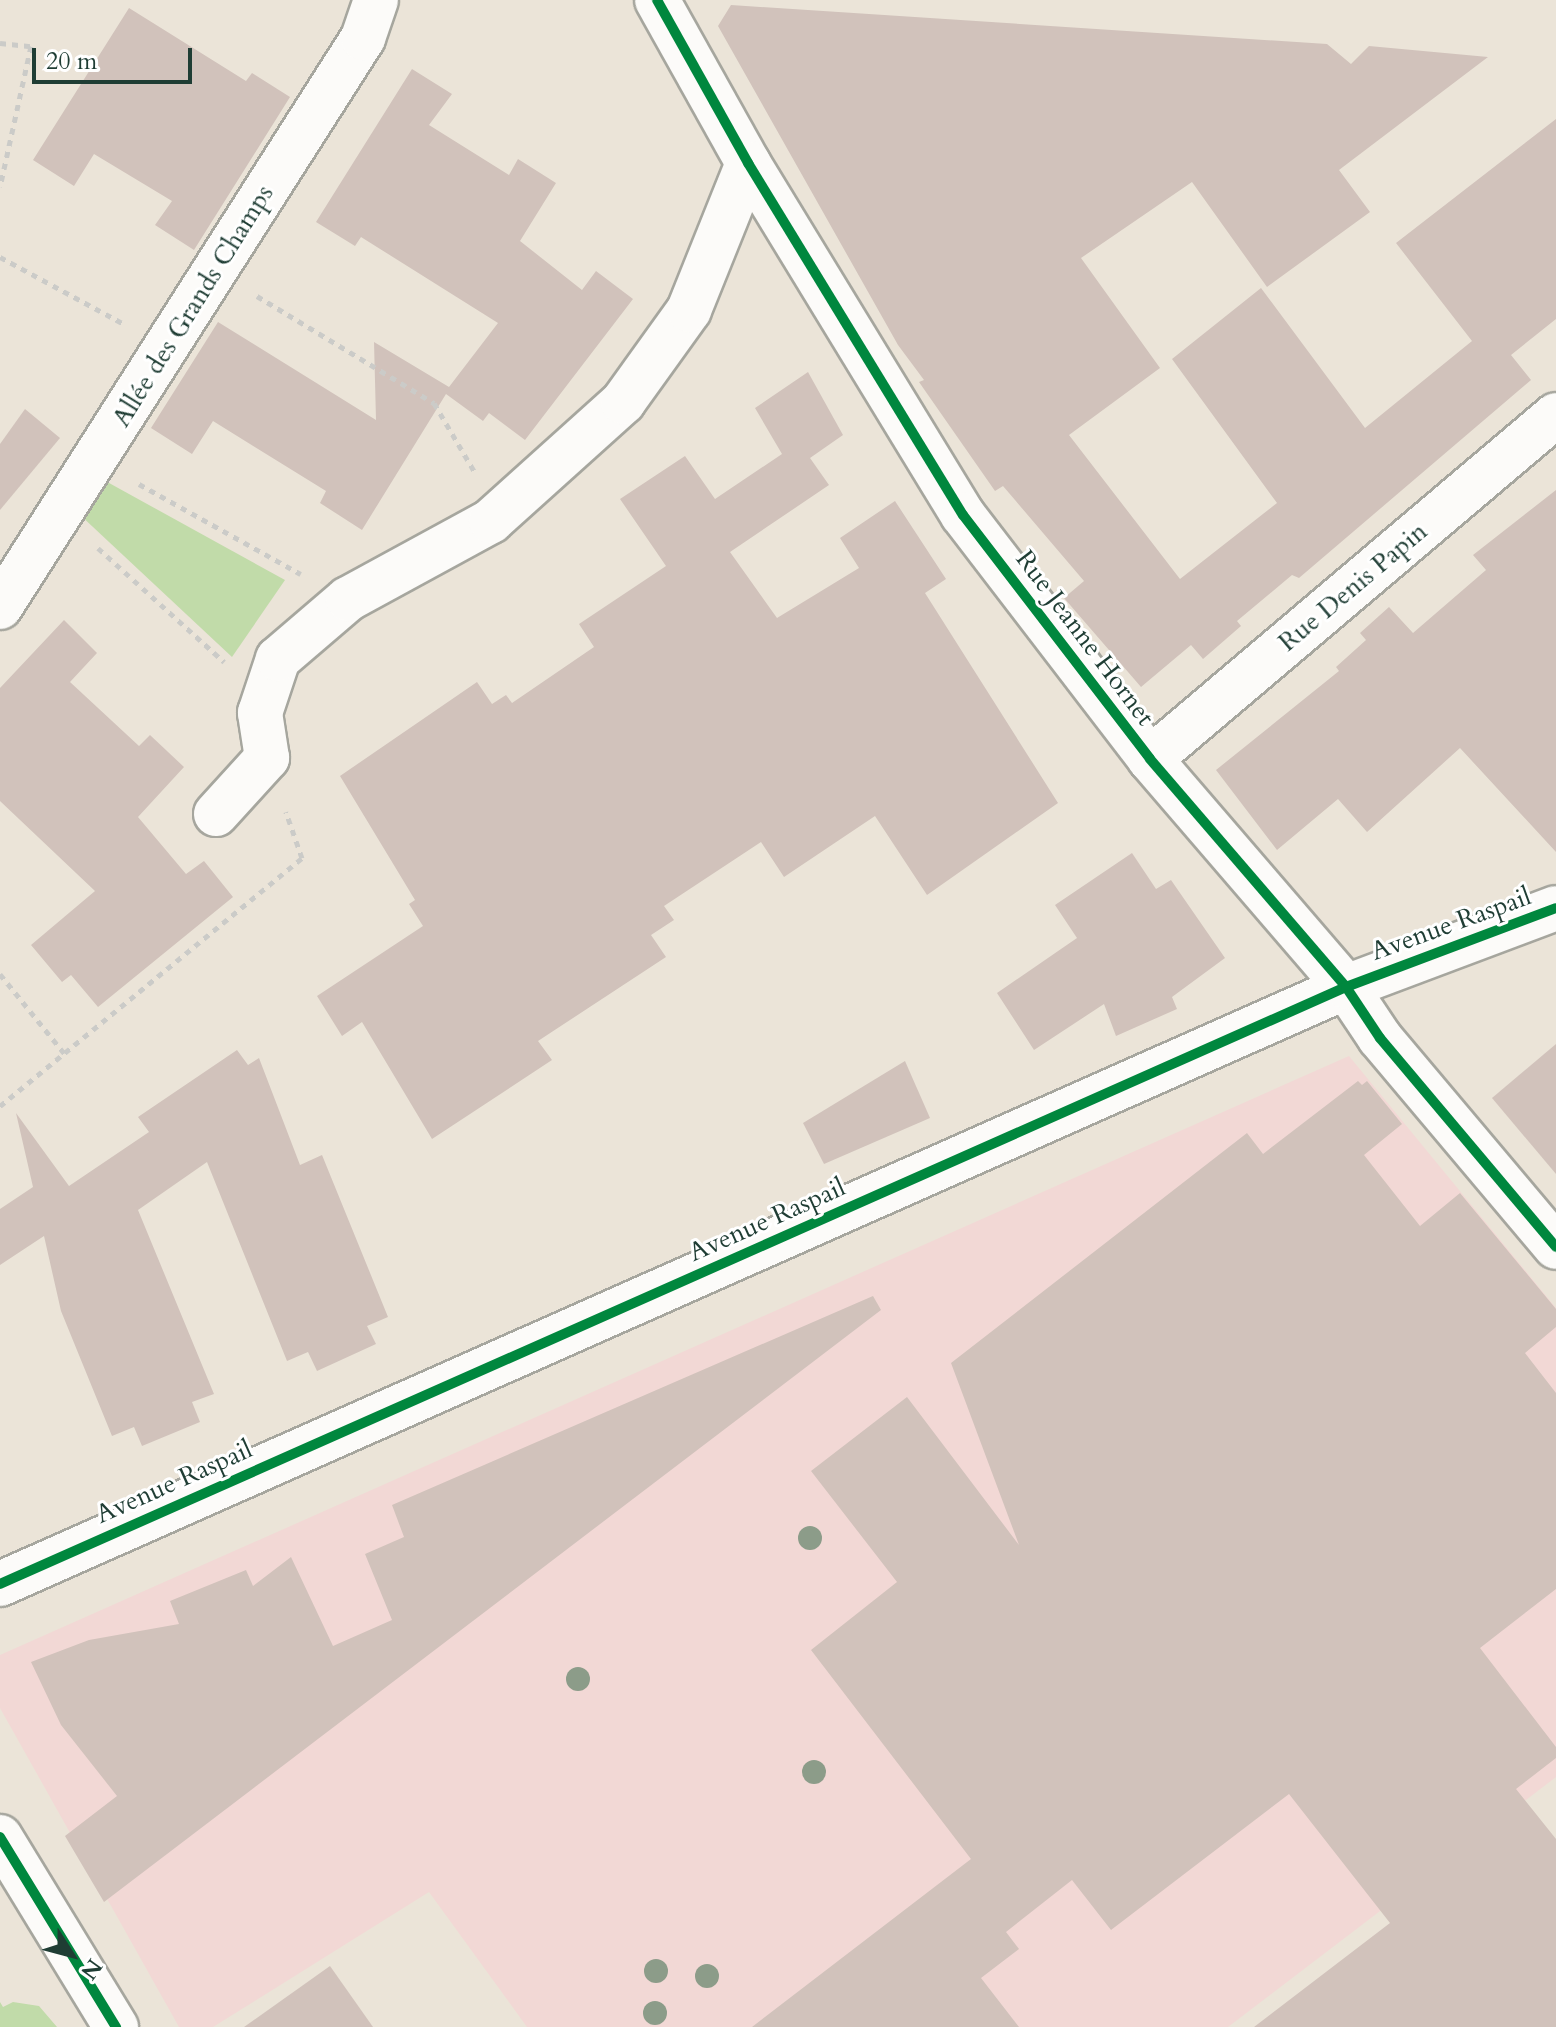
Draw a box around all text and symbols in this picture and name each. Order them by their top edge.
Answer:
scale bar [36,32,196,82]
text: 20 m [46,45,97,78]
street label: Allée des Grands Champs [106,179,280,433]
street label: Rue Denis Papin [1272,516,1434,658]
street label: Rue Jeanne Hornet [1009,544,1161,732]
street label: Avenue Raspail [1367,881,1535,967]
street label: Avenue Raspail [684,1172,850,1268]
street label: Avenue Raspail [91,1434,257,1530]
north arrow [32,1915,112,1995]
text: N [74,1953,109,1986]

